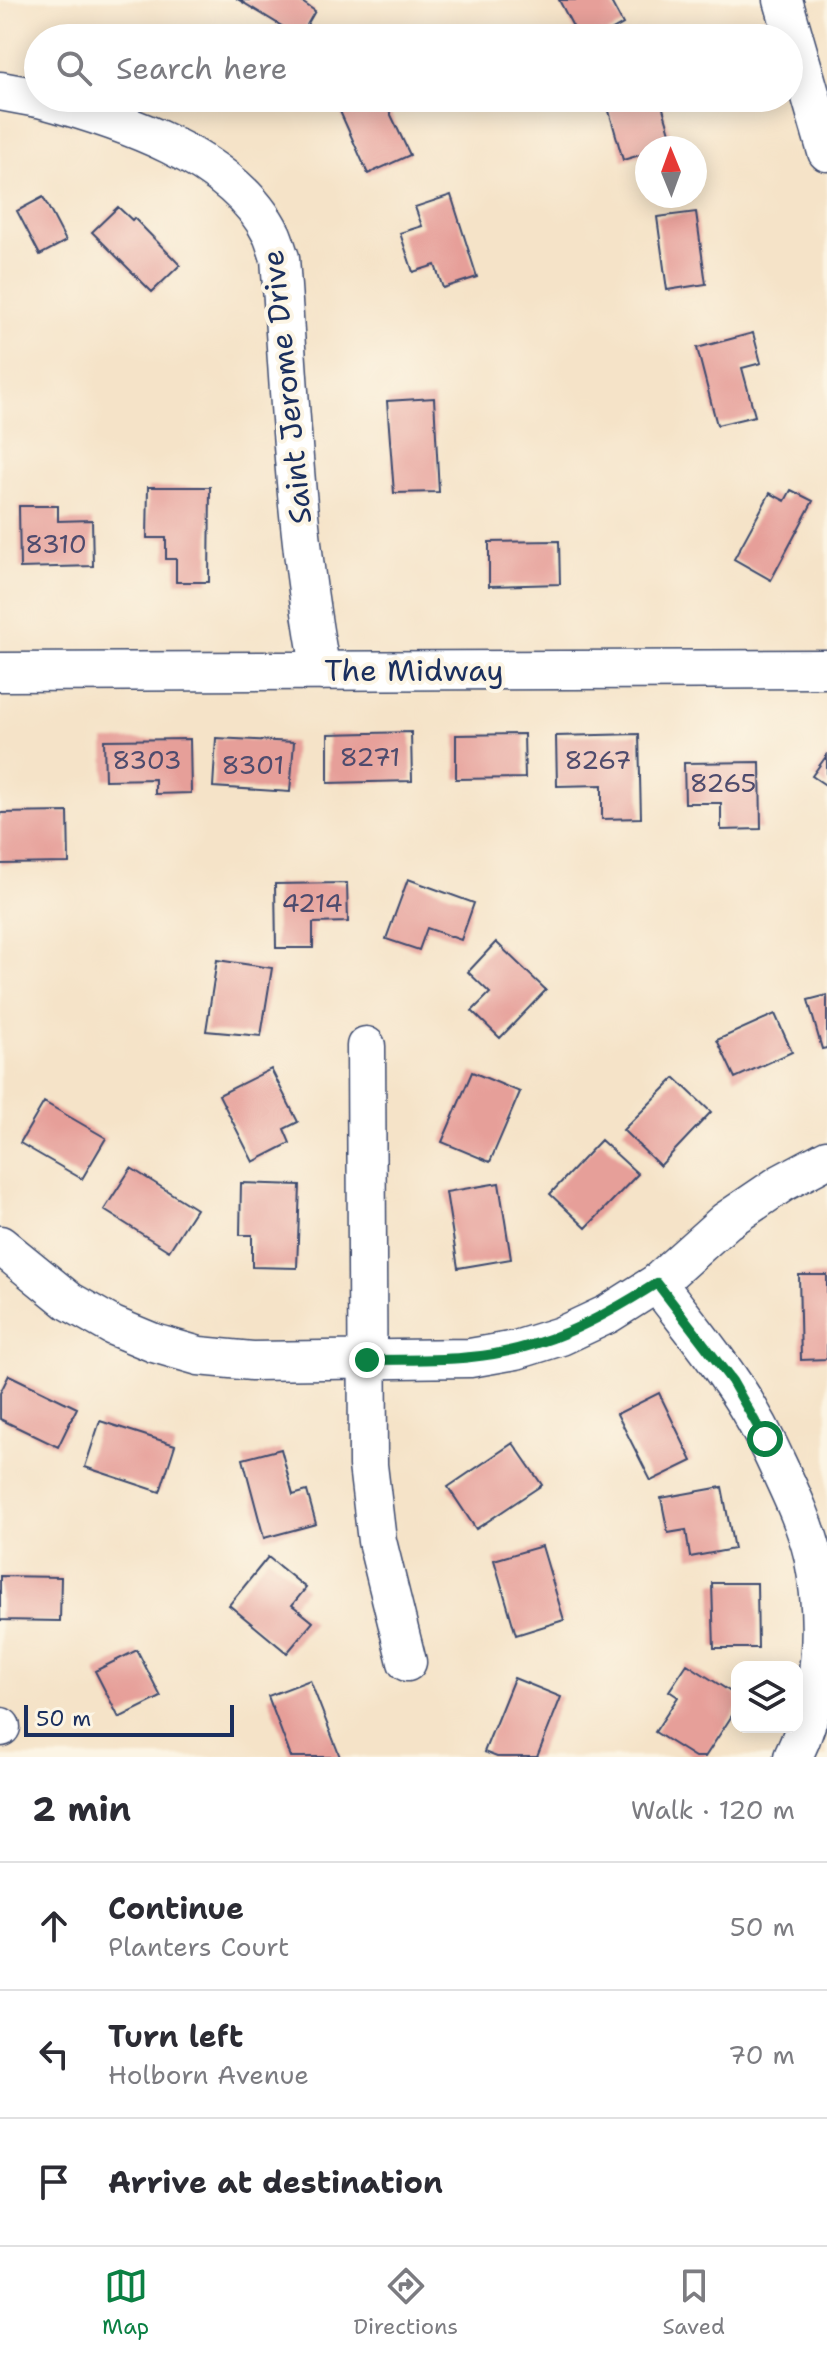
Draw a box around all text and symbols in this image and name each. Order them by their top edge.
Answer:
search box [24,24,803,112]
icon: search [52,46,96,90]
text: Search here [116,48,287,89]
north arrow [635,136,707,208]
street label: Saint Jerome Drive [252,248,321,526]
house number: 8310 [25,526,87,561]
street label: The Midway [324,650,504,691]
house number: 8271 [340,739,400,774]
house number: 8303 [112,742,182,777]
house number: 8267 [564,742,632,777]
house number: 8301 [222,747,284,782]
house number: 8265 [690,765,756,800]
house number: 4214 [281,885,343,920]
route end [349,1342,385,1378]
route start [747,1421,783,1457]
map controls [731,1661,803,1733]
button: layers [731,1661,803,1733]
scale bar [24,1701,234,1737]
text: 50 m [36,1704,91,1733]
text: 2 min [32,1786,131,1832]
text: Walk · 120 m [631,1792,795,1827]
text: Continue [108,1888,244,1929]
icon: ahead [32,1904,76,1948]
text: 50 m [730,1909,795,1944]
text: Planters Court [108,1929,289,1964]
text: Turn left [108,2016,243,2057]
icon: left [32,2032,76,2076]
text: 70 m [728,2037,795,2072]
text: Holborn Avenue [108,2057,309,2092]
icon: arrive [32,2160,76,2204]
text: Arrive at destination [108,2162,443,2203]
tab: Map [102,2264,149,2341]
tab: Directions [353,2264,458,2341]
tab: Saved [662,2264,725,2341]

